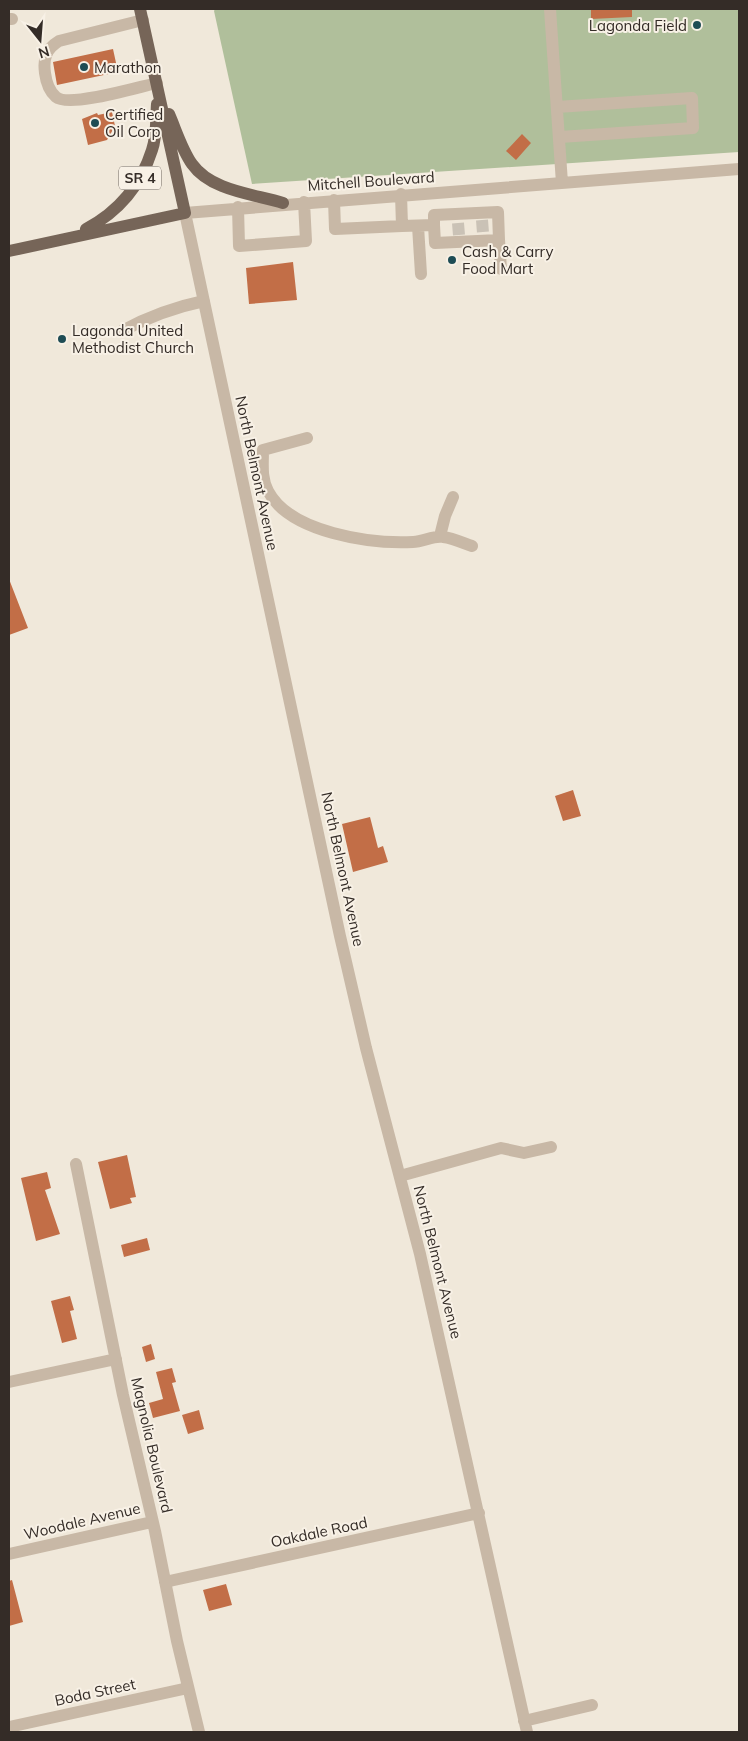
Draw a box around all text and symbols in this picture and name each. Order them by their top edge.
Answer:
north arrow [15,15,65,65]
place label: Lagonda Field [589,16,687,35]
marker: Lagonda Field [691,19,703,31]
text: N [36,42,51,63]
place label: Marathon [94,58,162,77]
marker: Marathon [78,61,90,73]
place label: Certified Oil Corp [105,105,163,141]
marker: Certified Oil Corp [89,117,101,129]
road number: SR 4 [119,167,161,190]
street label: Mitchell Boulevard [307,167,435,195]
place label: Cash & Carry Food Mart [462,242,553,278]
marker: Cash & Carry Food Mart [446,254,458,266]
place label: Lagonda United Methodist Church [72,321,194,357]
marker: Lagonda United Methodist Church [56,333,68,345]
street label: North Belmont Avenue [231,394,283,552]
street label: North Belmont Avenue [317,790,369,948]
street label: North Belmont Avenue [410,1183,466,1341]
street label: Magnolia Boulevard [127,1375,177,1515]
street label: Woodale Avenue [22,1498,142,1544]
street label: Oakdale Road [269,1512,369,1552]
street label: Boda Street [53,1674,137,1710]

